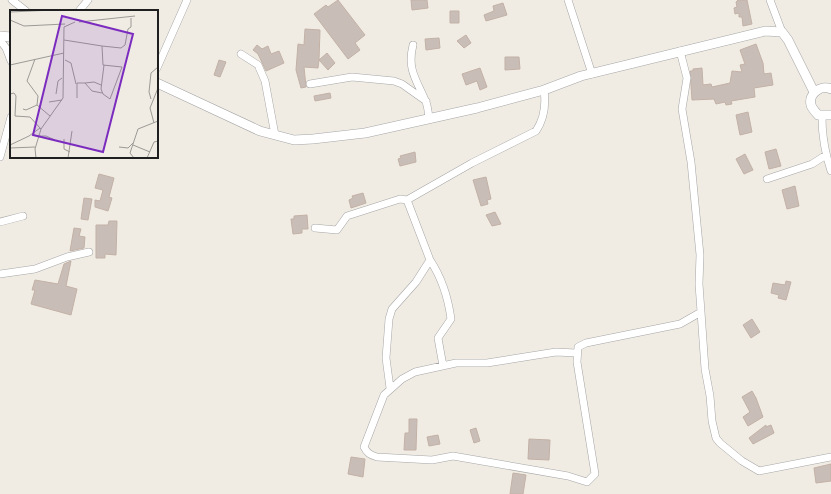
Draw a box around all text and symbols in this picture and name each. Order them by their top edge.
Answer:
inset map [10,10,158,158]

